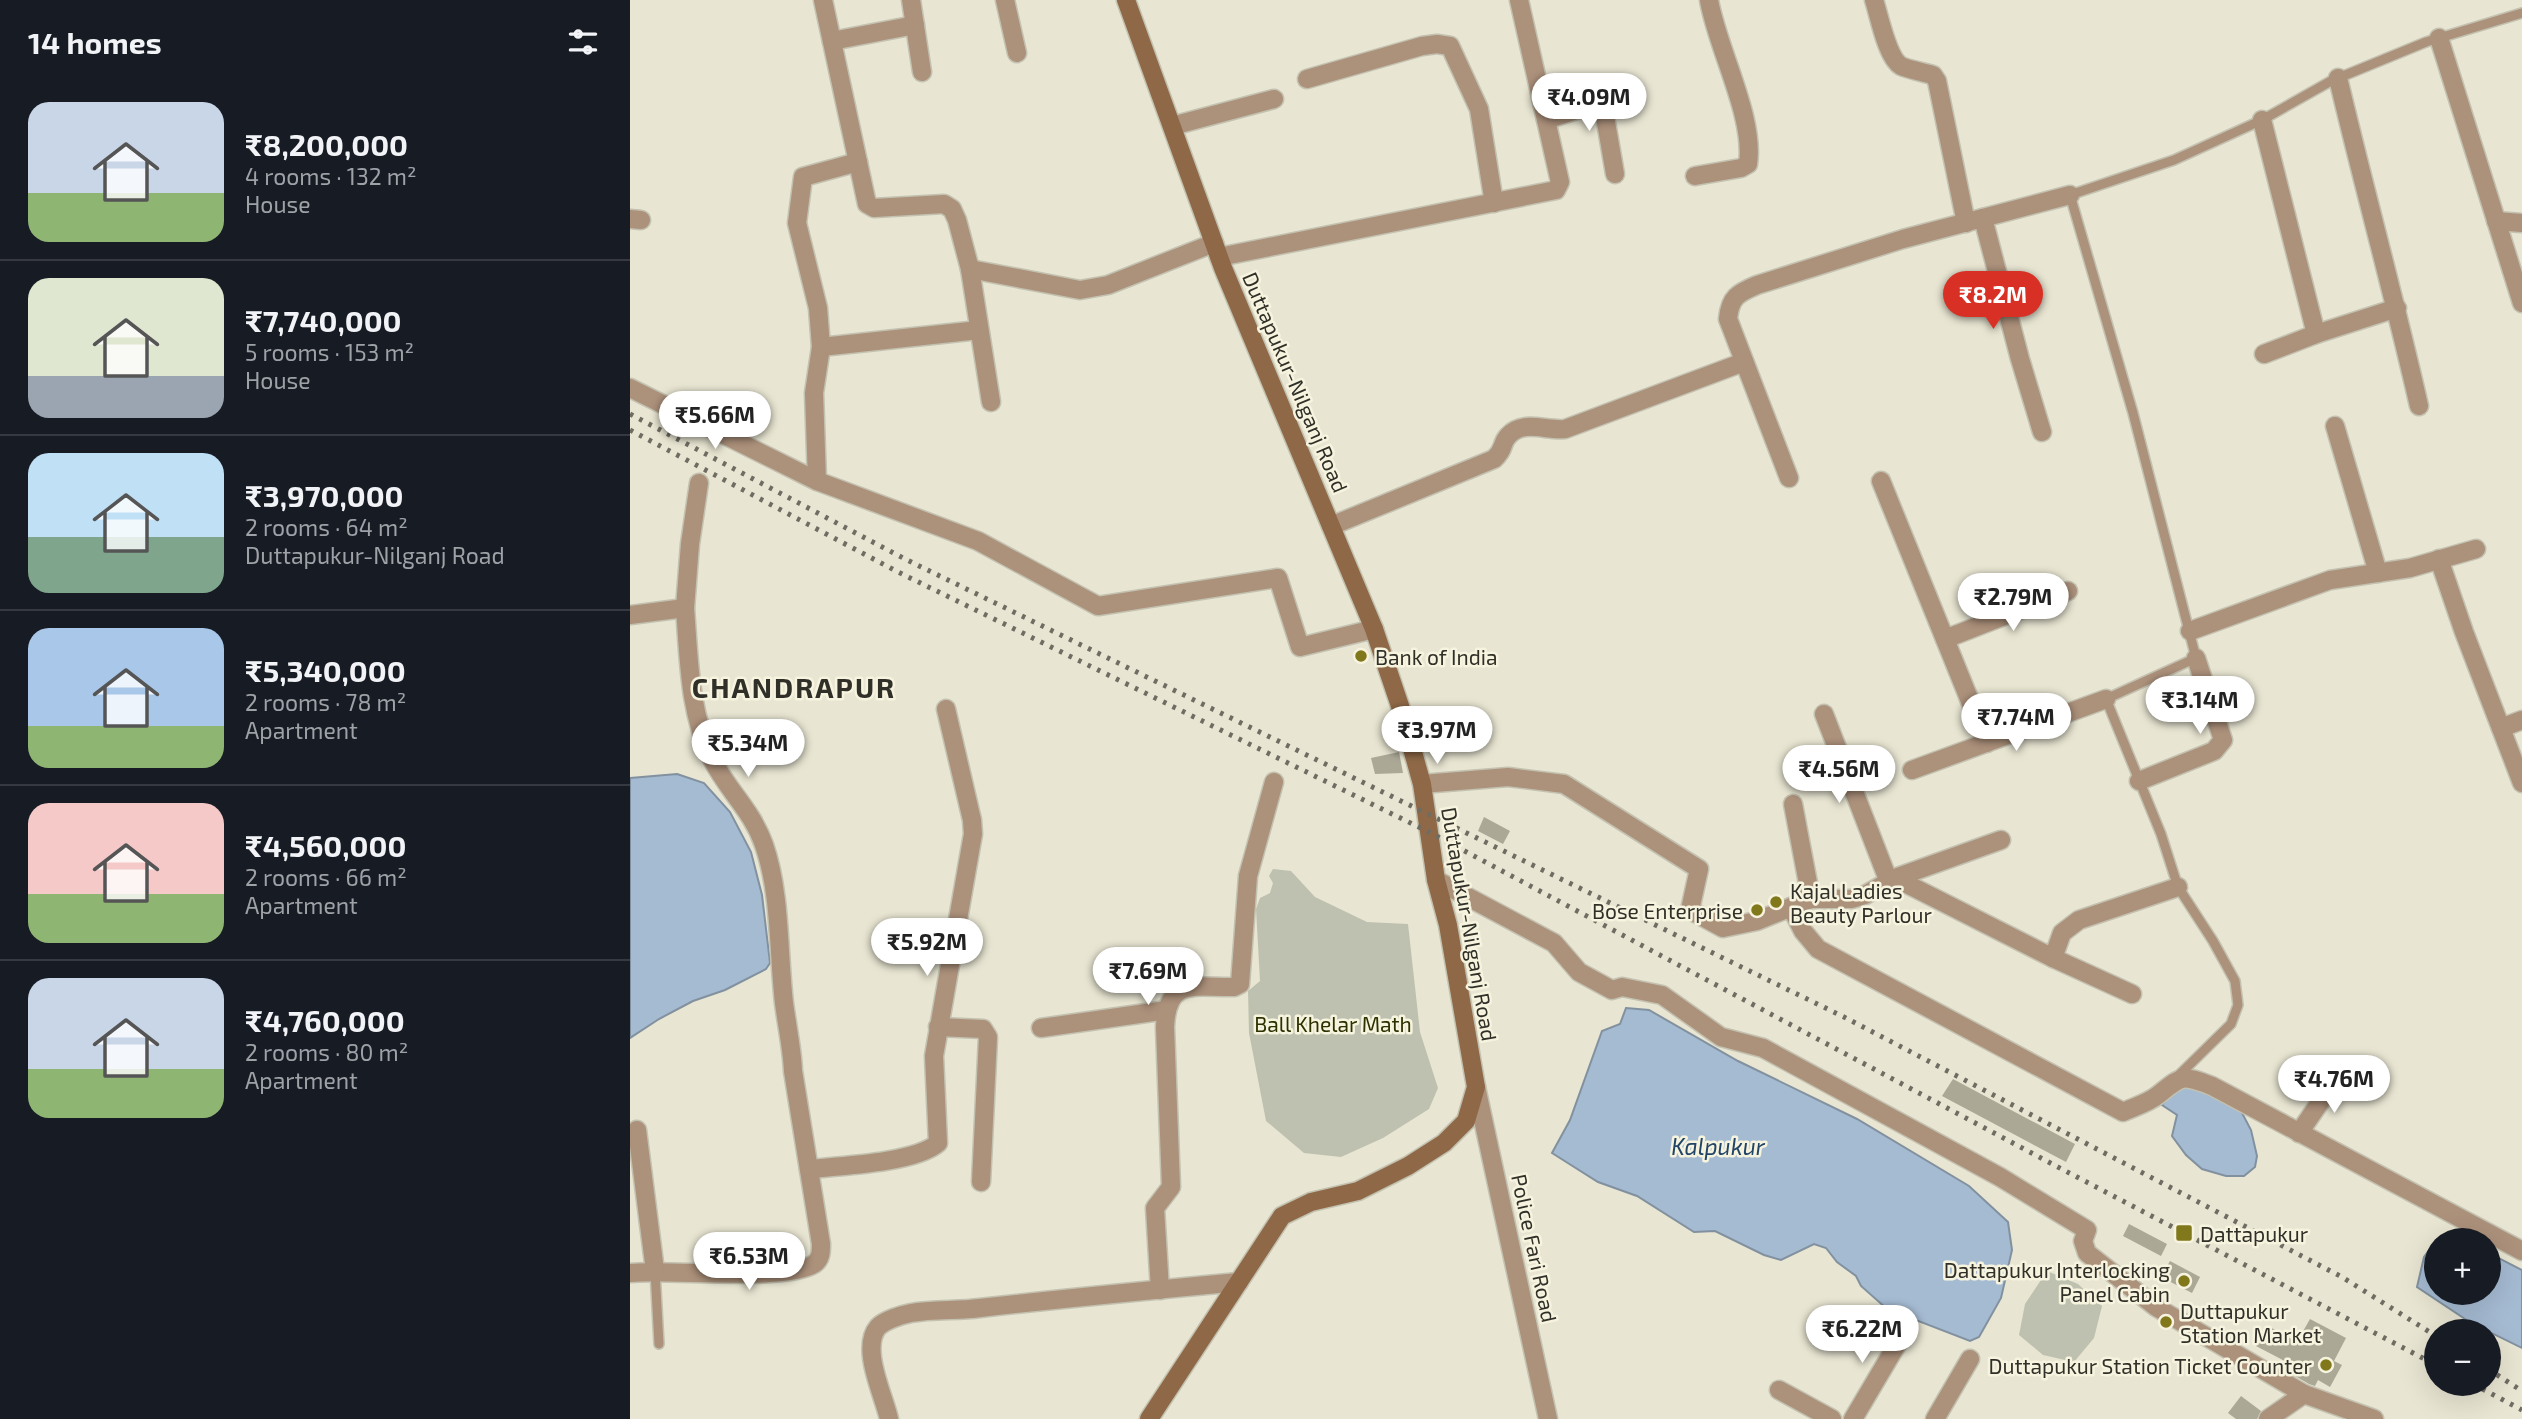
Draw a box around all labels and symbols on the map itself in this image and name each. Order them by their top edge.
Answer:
pin: ₹4.09M [1532,74,1646,133]
street label: Duttapukur-Nilganj Road [1237,268,1354,496]
pin: ₹8.2M [1944,272,2042,331]
pin: ₹5.66M [658,392,772,451]
pin: ₹2.79M [1956,574,2070,633]
place label: Bank of India [1375,644,1498,669]
marker: Bank of India [1353,648,1369,664]
district label: CHANDRAPUR [692,670,896,704]
pin: ₹3.14M [2143,676,2257,736]
pin: ₹7.74M [1959,694,2073,753]
pin: ₹3.97M [1380,706,1494,766]
pin: ₹5.34M [691,720,805,779]
pin: ₹4.56M [1782,746,1896,805]
street label: Duttapukur-Nilganj Road [1436,805,1503,1043]
place label: Kajal Ladies Beauty Parlour [1790,878,1933,927]
marker: Kajal Ladies Beauty Parlour [1768,894,1784,910]
place label: Bose Enterprise [1592,898,1743,923]
marker: Bose Enterprise [1749,902,1765,918]
pin: ₹5.92M [870,918,984,978]
pin: ₹7.69M [1091,948,1205,1007]
park label: Ball Khelar Math [1254,1011,1412,1036]
pin: ₹4.76M [2277,1056,2391,1115]
water label: Kalpukur [1671,1132,1766,1160]
street label: Police Fari Road [1507,1172,1563,1324]
place label: Dattapukur [2200,1221,2309,1246]
marker: Dattapukur [2174,1223,2194,1243]
pin: ₹6.53M [692,1232,806,1292]
place label: Dattapukur Interlocking Panel Cabin [1944,1257,2170,1306]
marker: Dattapukur Interlocking Panel Cabin [2176,1273,2192,1289]
place label: Duttapukur Station Market [2180,1298,2321,1347]
pin: ₹6.22M [1805,1306,1919,1365]
marker: Duttapukur Station Market [2158,1314,2174,1330]
place label: Duttapukur Station Ticket Counter [1989,1353,2313,1378]
marker: Duttapukur Station Ticket Counter [2318,1357,2334,1373]

